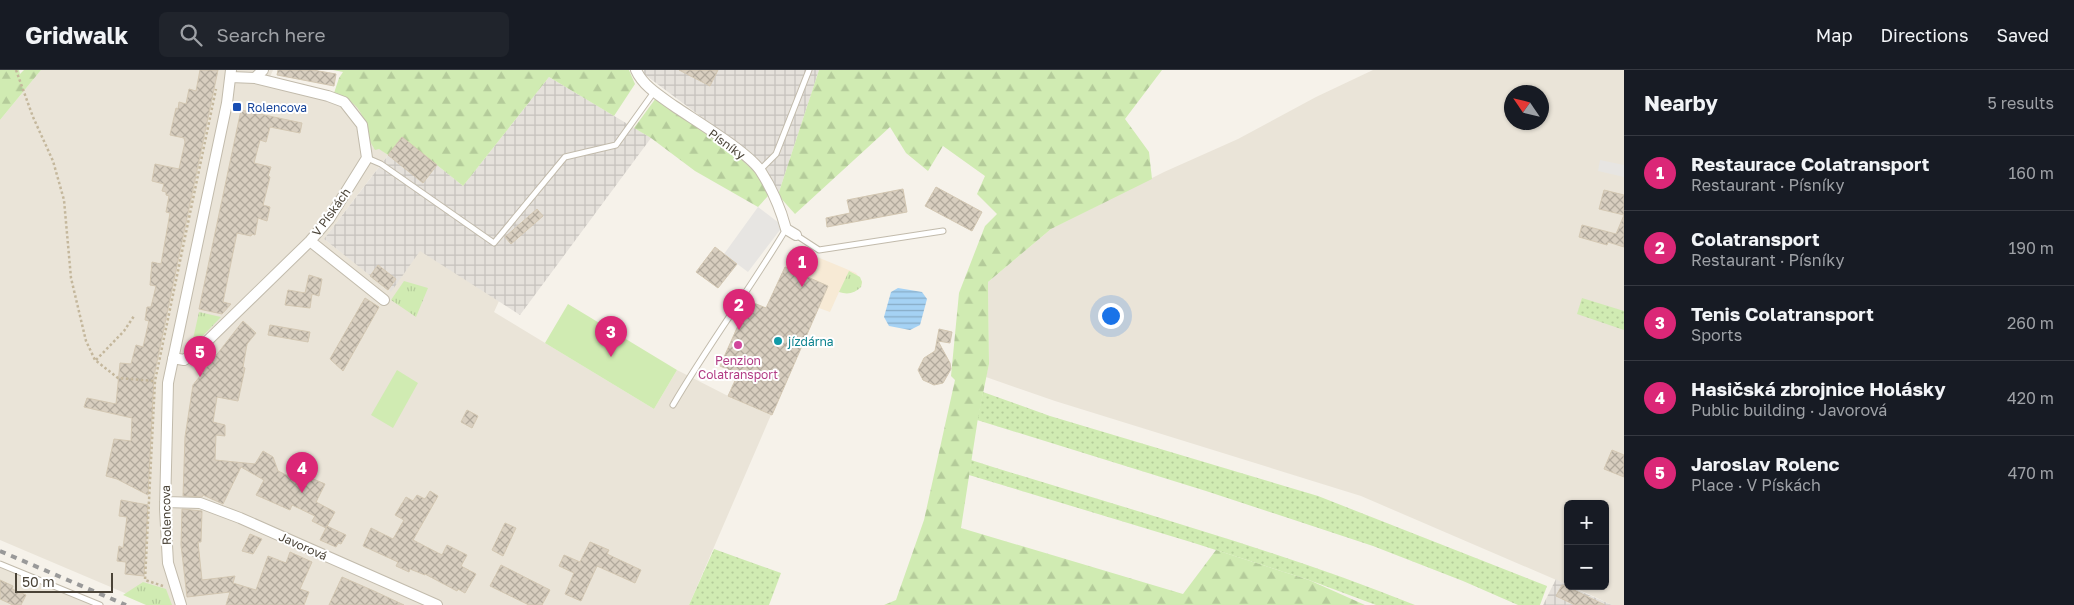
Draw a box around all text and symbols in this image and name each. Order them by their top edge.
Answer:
search box [159,12,509,57]
text: Gridwalk [25,20,129,49]
icon: search [177,21,205,49]
text: Search here [217,23,325,46]
text: Map [1816,24,1852,46]
text: Directions [1880,24,1968,46]
text: Saved [1996,24,2049,46]
north arrow [1504,85,1549,130]
text: Nearby [1644,90,1718,116]
text: 5 results [1988,93,2054,113]
place label: Rolencova [247,100,307,115]
marker: Rolencova [231,101,243,113]
street label: Písníky [706,126,749,163]
text: Restaurace Colatransport [1691,152,1929,175]
text: 1 [1656,163,1664,183]
text: 160 m [2008,163,2054,183]
text: Restaurant · Písníky [1691,175,1844,195]
street label: V Pískách [309,185,353,239]
text: Colatransport [1691,227,1820,250]
text: 2 [1655,238,1665,258]
text: 190 m [2008,238,2054,258]
pin: 1 [786,246,818,287]
text: Restaurant · Písníky [1691,250,1844,270]
pin: 2 [723,289,755,330]
text: Tenis Colatransport [1691,302,1874,325]
your location [1098,303,1124,329]
text: 3 [1655,313,1665,333]
text: 260 m [2007,313,2054,333]
pin: 3 [595,316,627,357]
text: Sports [1691,325,1742,345]
place label: jízdárna [787,334,834,349]
marker: jízdárna [772,335,784,347]
pin: 5 [184,336,216,377]
marker: Penzion Colatransport [732,339,744,351]
place label: Penzion Colatransport [698,353,778,382]
text: Hasičská zbrojnice Holásky [1691,377,1946,400]
text: 4 [1655,388,1665,408]
text: 420 m [2007,388,2054,408]
text: Public building · Javorová [1691,400,1887,420]
pin: 4 [286,452,318,493]
text: Jaroslav Rolenc [1691,452,1839,475]
text: 5 [1655,463,1665,483]
text: 470 m [2008,463,2054,483]
text: Place · V Pískách [1691,475,1821,495]
street label: Rolencova [158,485,174,545]
map controls [1564,500,1609,590]
button: + [1564,500,1609,545]
street label: Javorová [276,529,330,563]
button: − [1564,545,1609,590]
scale bar [15,570,112,593]
text: 50 m [22,573,55,590]

